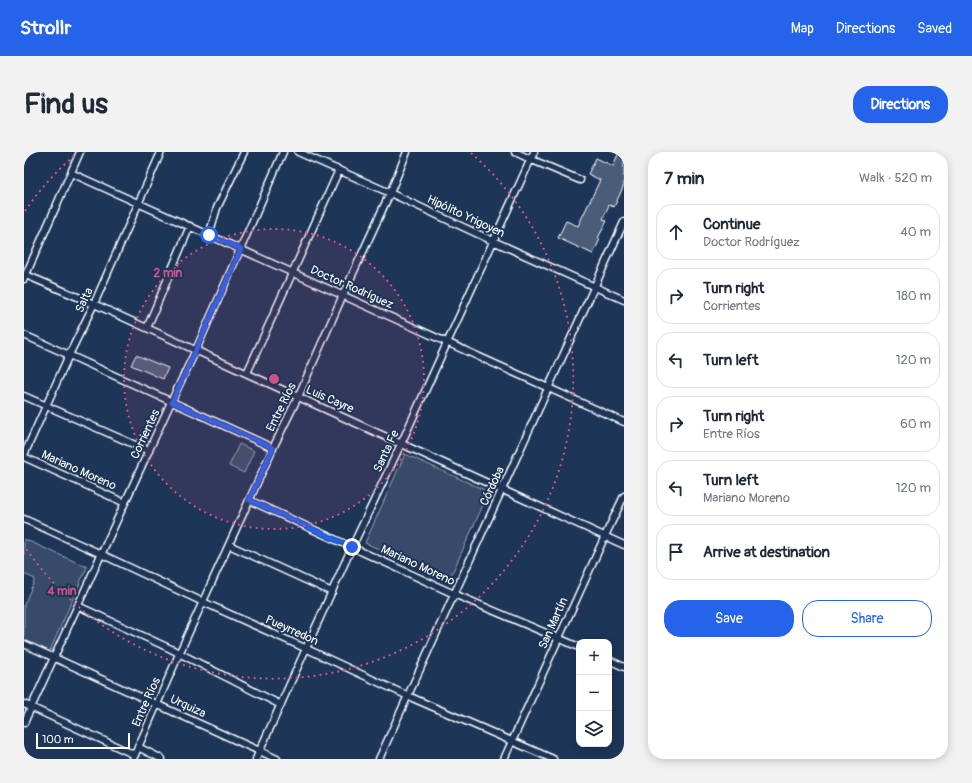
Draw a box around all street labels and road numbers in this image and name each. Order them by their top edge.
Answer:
street label: Hipólito Yrigoyen [424,192,507,241]
street label: Doctor Rodríguez [308,262,396,312]
street label: Salta [72,285,97,315]
street label: Entre Ríos [263,380,300,434]
street label: Luis Cayre [303,382,356,417]
street label: Corrientes [127,406,164,461]
street label: Santa Fe [370,428,403,475]
street label: Mariano Moreno [39,447,119,494]
street label: Córdoba [477,464,508,508]
street label: Mariano Moreno [378,542,458,589]
street label: San Martín [535,595,572,651]
street label: Pueyrredon [263,612,321,649]
street label: Entre Ríos [129,675,164,729]
street label: Urquiza [167,692,208,721]

